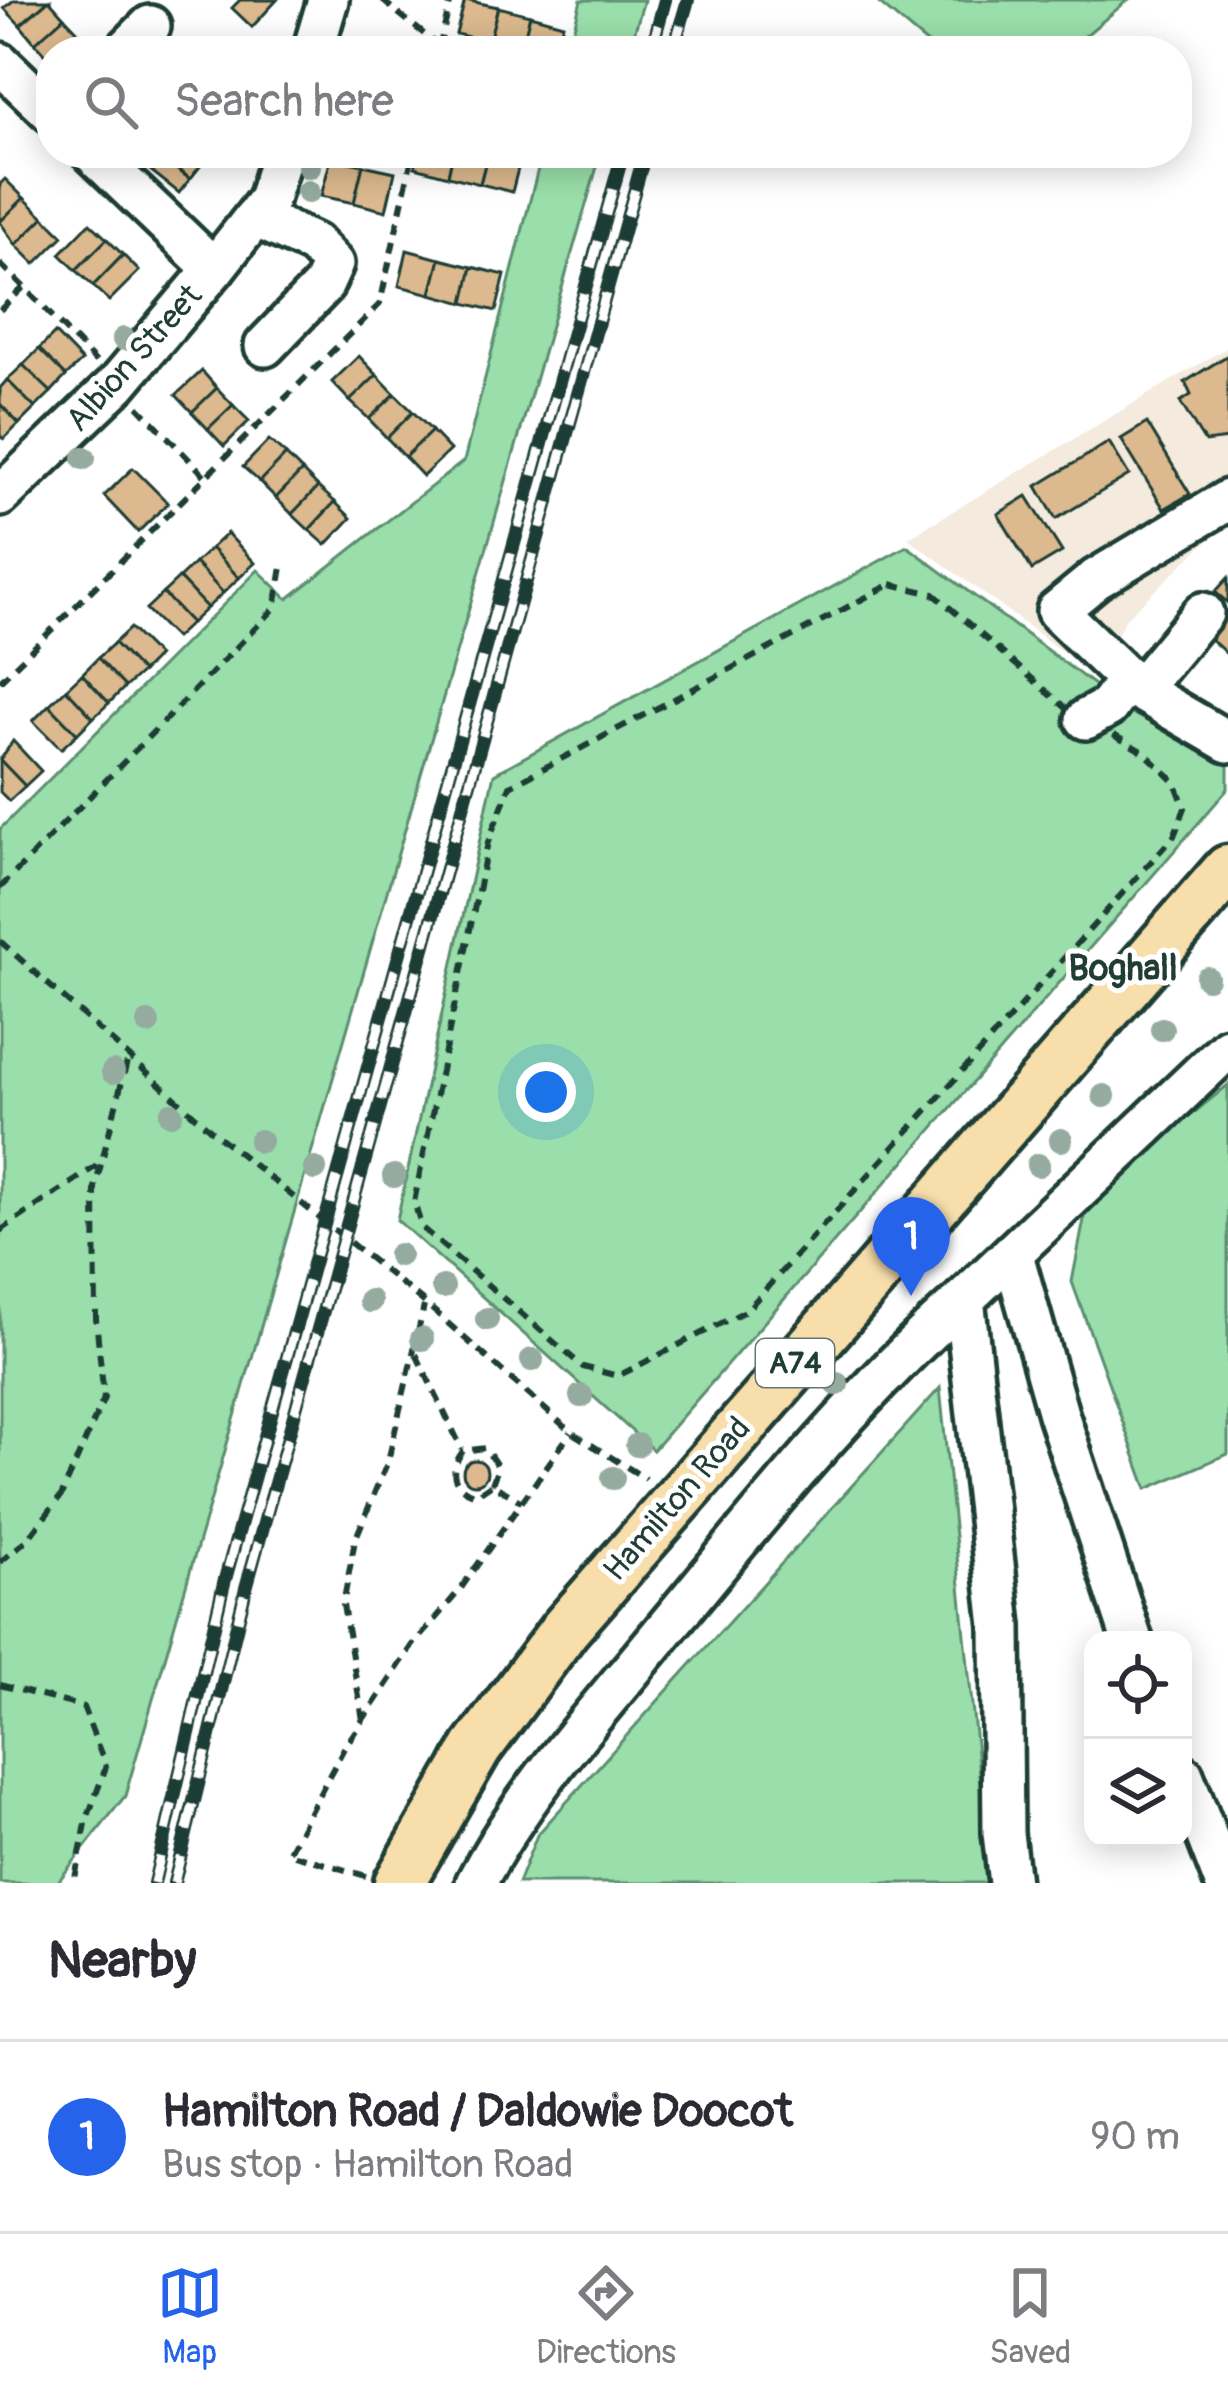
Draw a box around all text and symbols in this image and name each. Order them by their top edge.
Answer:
search box [36,36,1192,168]
icon: search [78,69,144,135]
text: Search here [174,74,394,130]
street label: Albion Street [57,275,211,440]
district label: Boghall [1069,946,1177,991]
your location [516,1062,576,1122]
pin: 1 [872,1197,950,1296]
road number: A74 [756,1339,834,1387]
street label: Hamilton Road [595,1409,759,1589]
map controls [1084,1631,1192,1847]
button: locate [1084,1631,1192,1739]
button: layers [1084,1739,1192,1847]
text: Nearby [48,1929,196,1993]
text: Hamilton Road / Daldowie Doocot [162,2084,793,2140]
text: 1 [79,2112,95,2161]
text: 90 m [1090,2112,1180,2161]
text: Bus stop · Hamilton Road [162,2140,573,2189]
tab: Map [157,2260,223,2373]
tab: Directions [536,2260,676,2373]
tab: Saved [989,2260,1071,2373]

